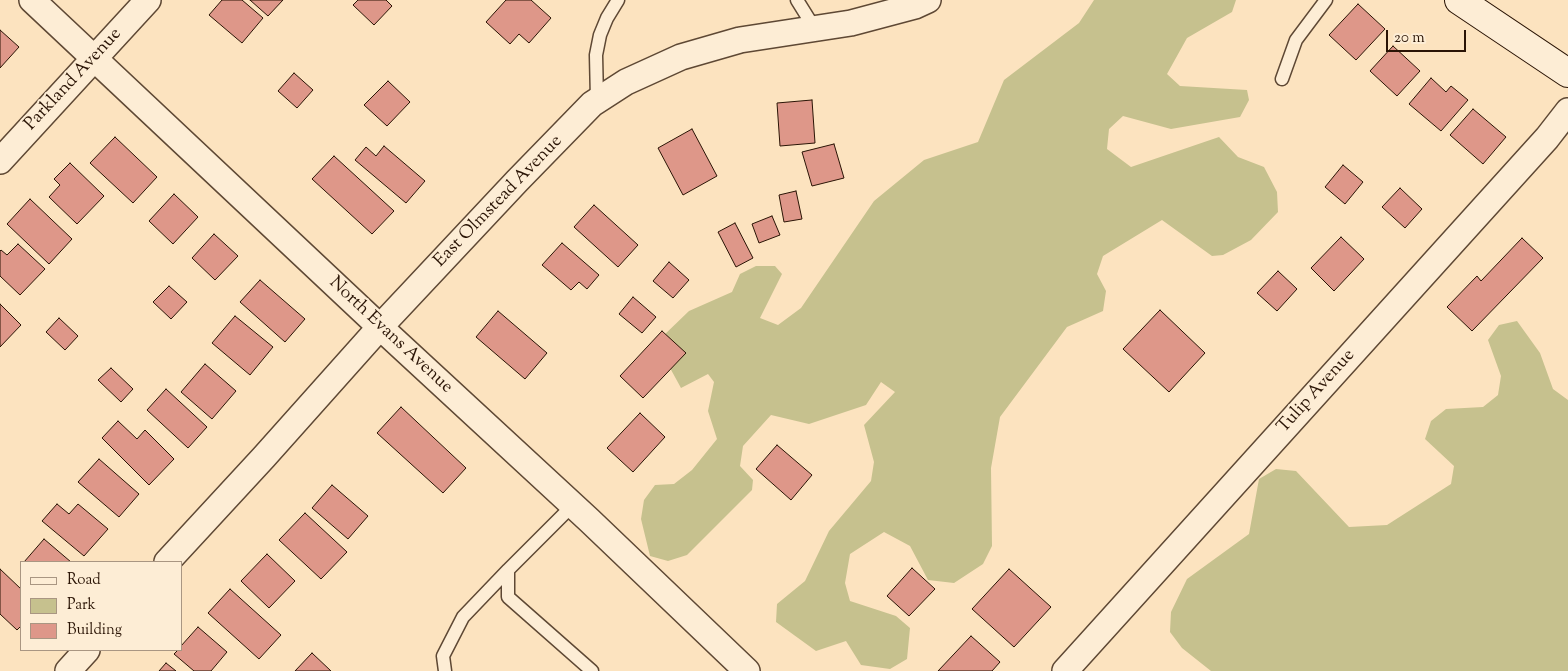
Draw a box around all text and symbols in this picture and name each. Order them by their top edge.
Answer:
scale bar [1388,20,1468,52]
street label: Parkland Avenue [21,24,127,136]
text: 20 m [1394,28,1425,49]
street label: East Olmstead Avenue [430,131,568,273]
street label: North Evans Avenue [324,273,456,399]
street label: Tulip Avenue [1274,346,1360,438]
legend [20,561,182,651]
text: Road [67,570,101,591]
text: Park [67,595,96,616]
text: Building [67,620,122,641]

